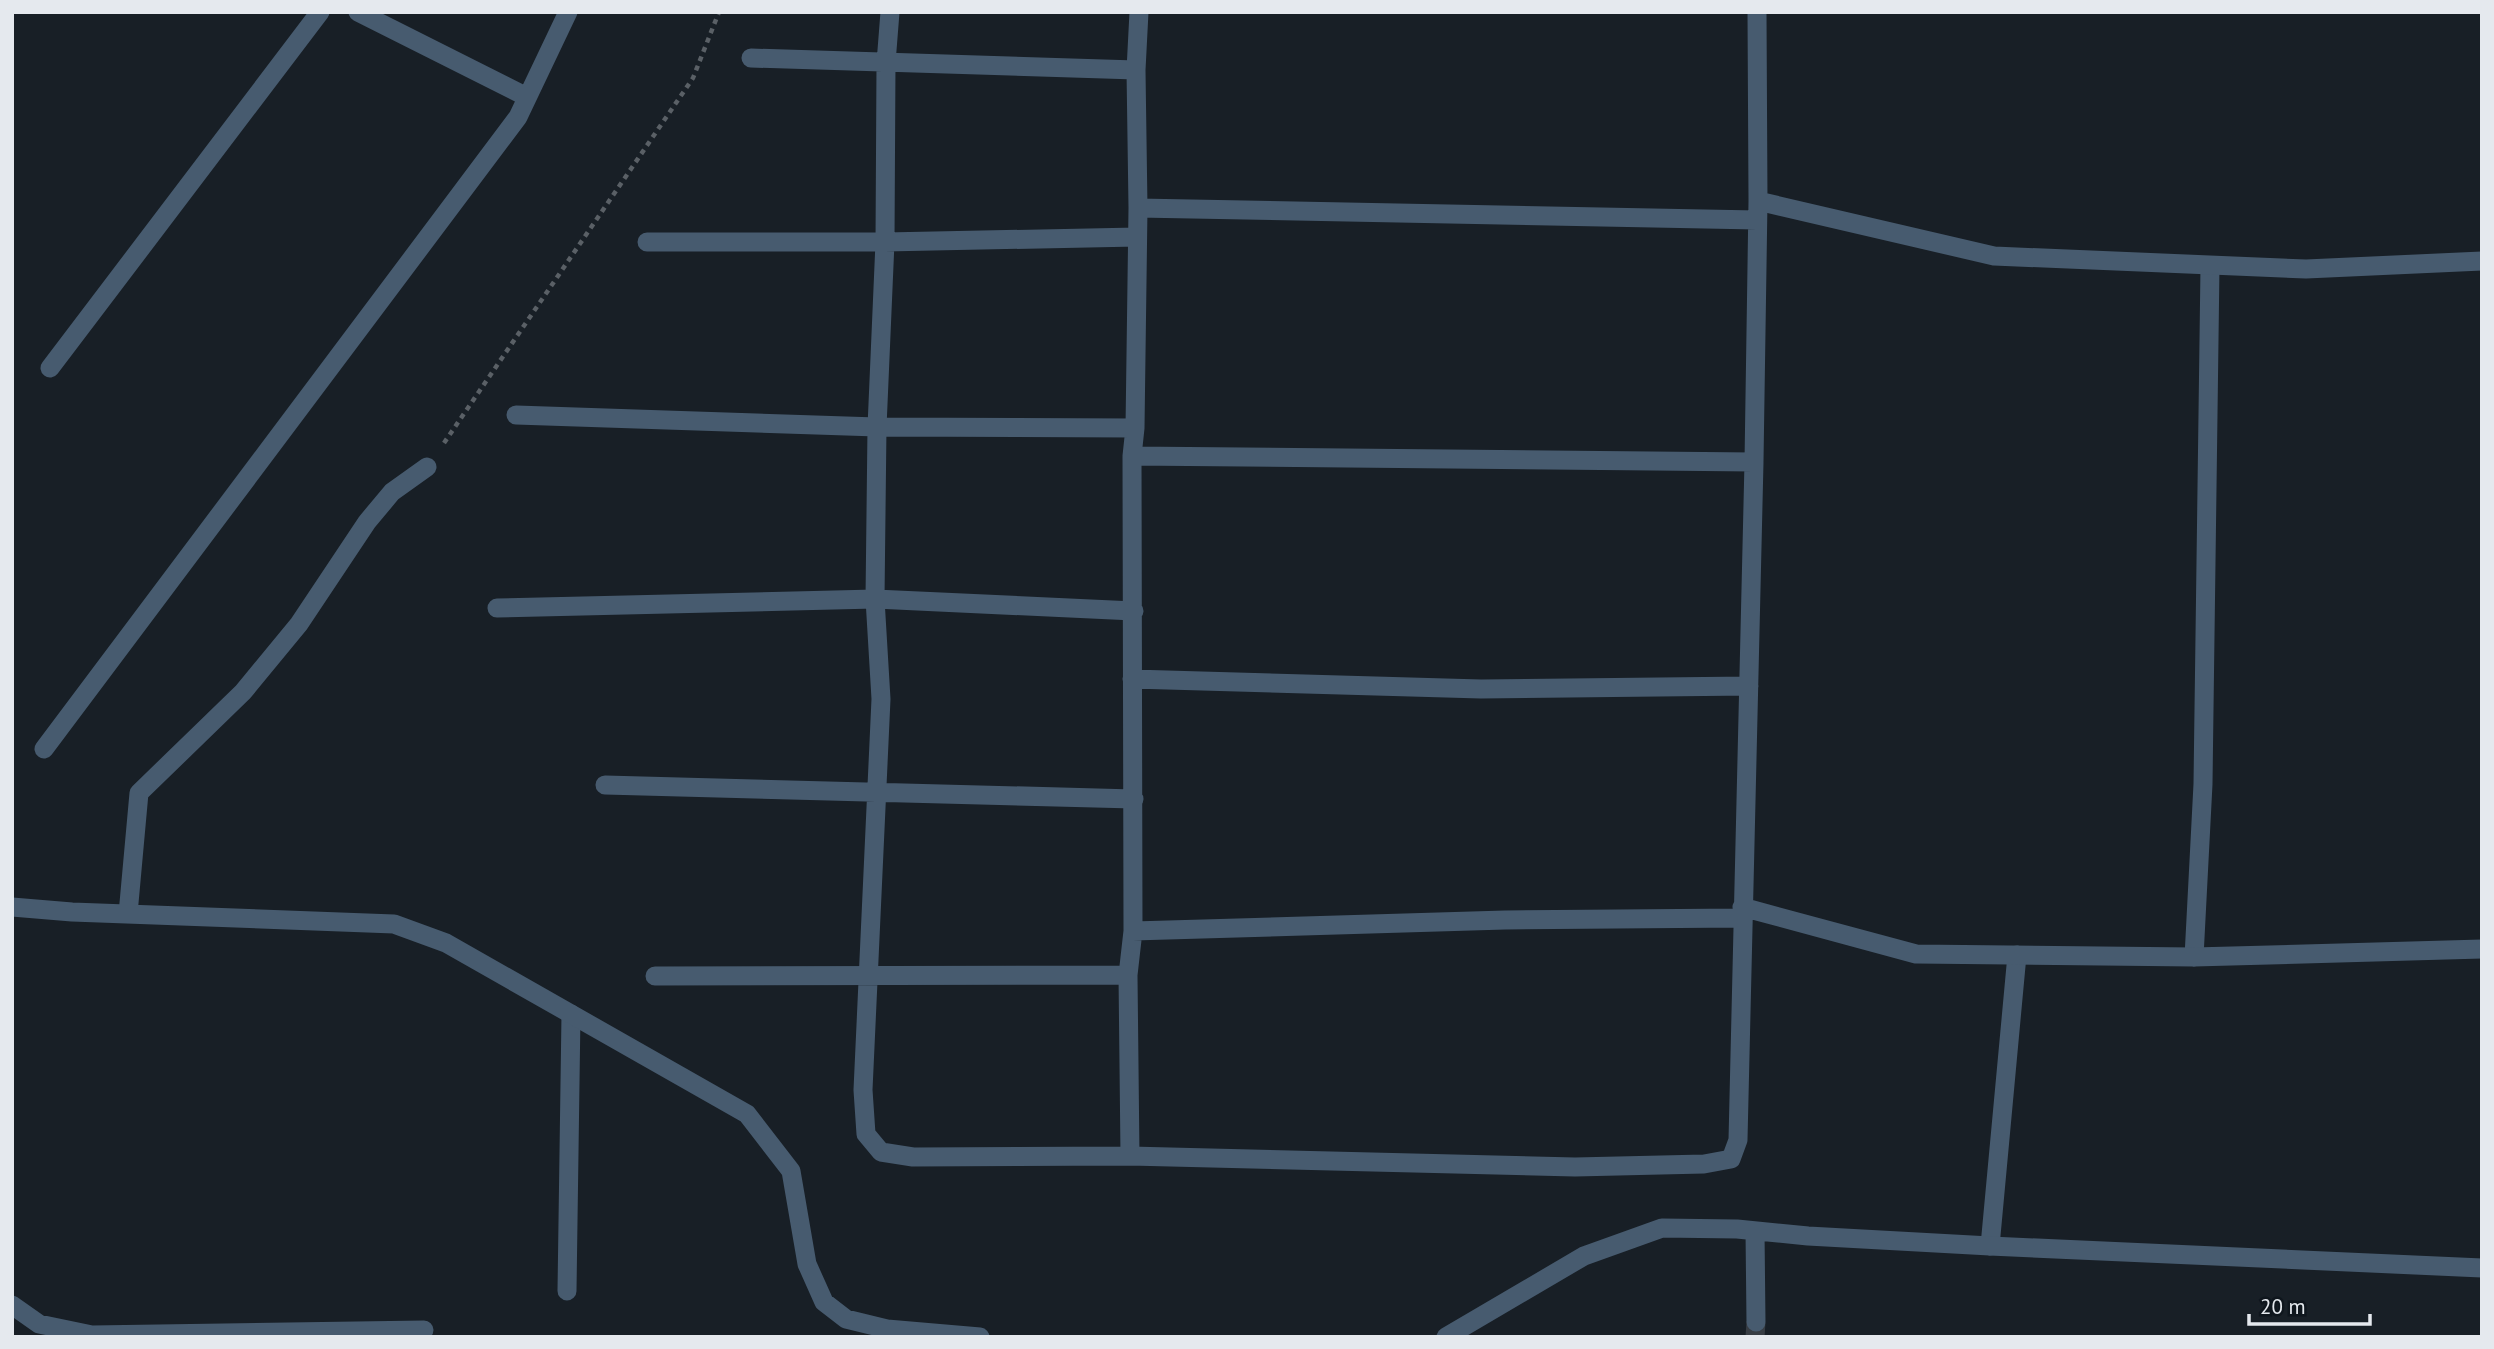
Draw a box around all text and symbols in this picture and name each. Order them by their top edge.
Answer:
scale bar [2249,1282,2370,1326]
text: 20 m [2260,1293,2306,1320]

